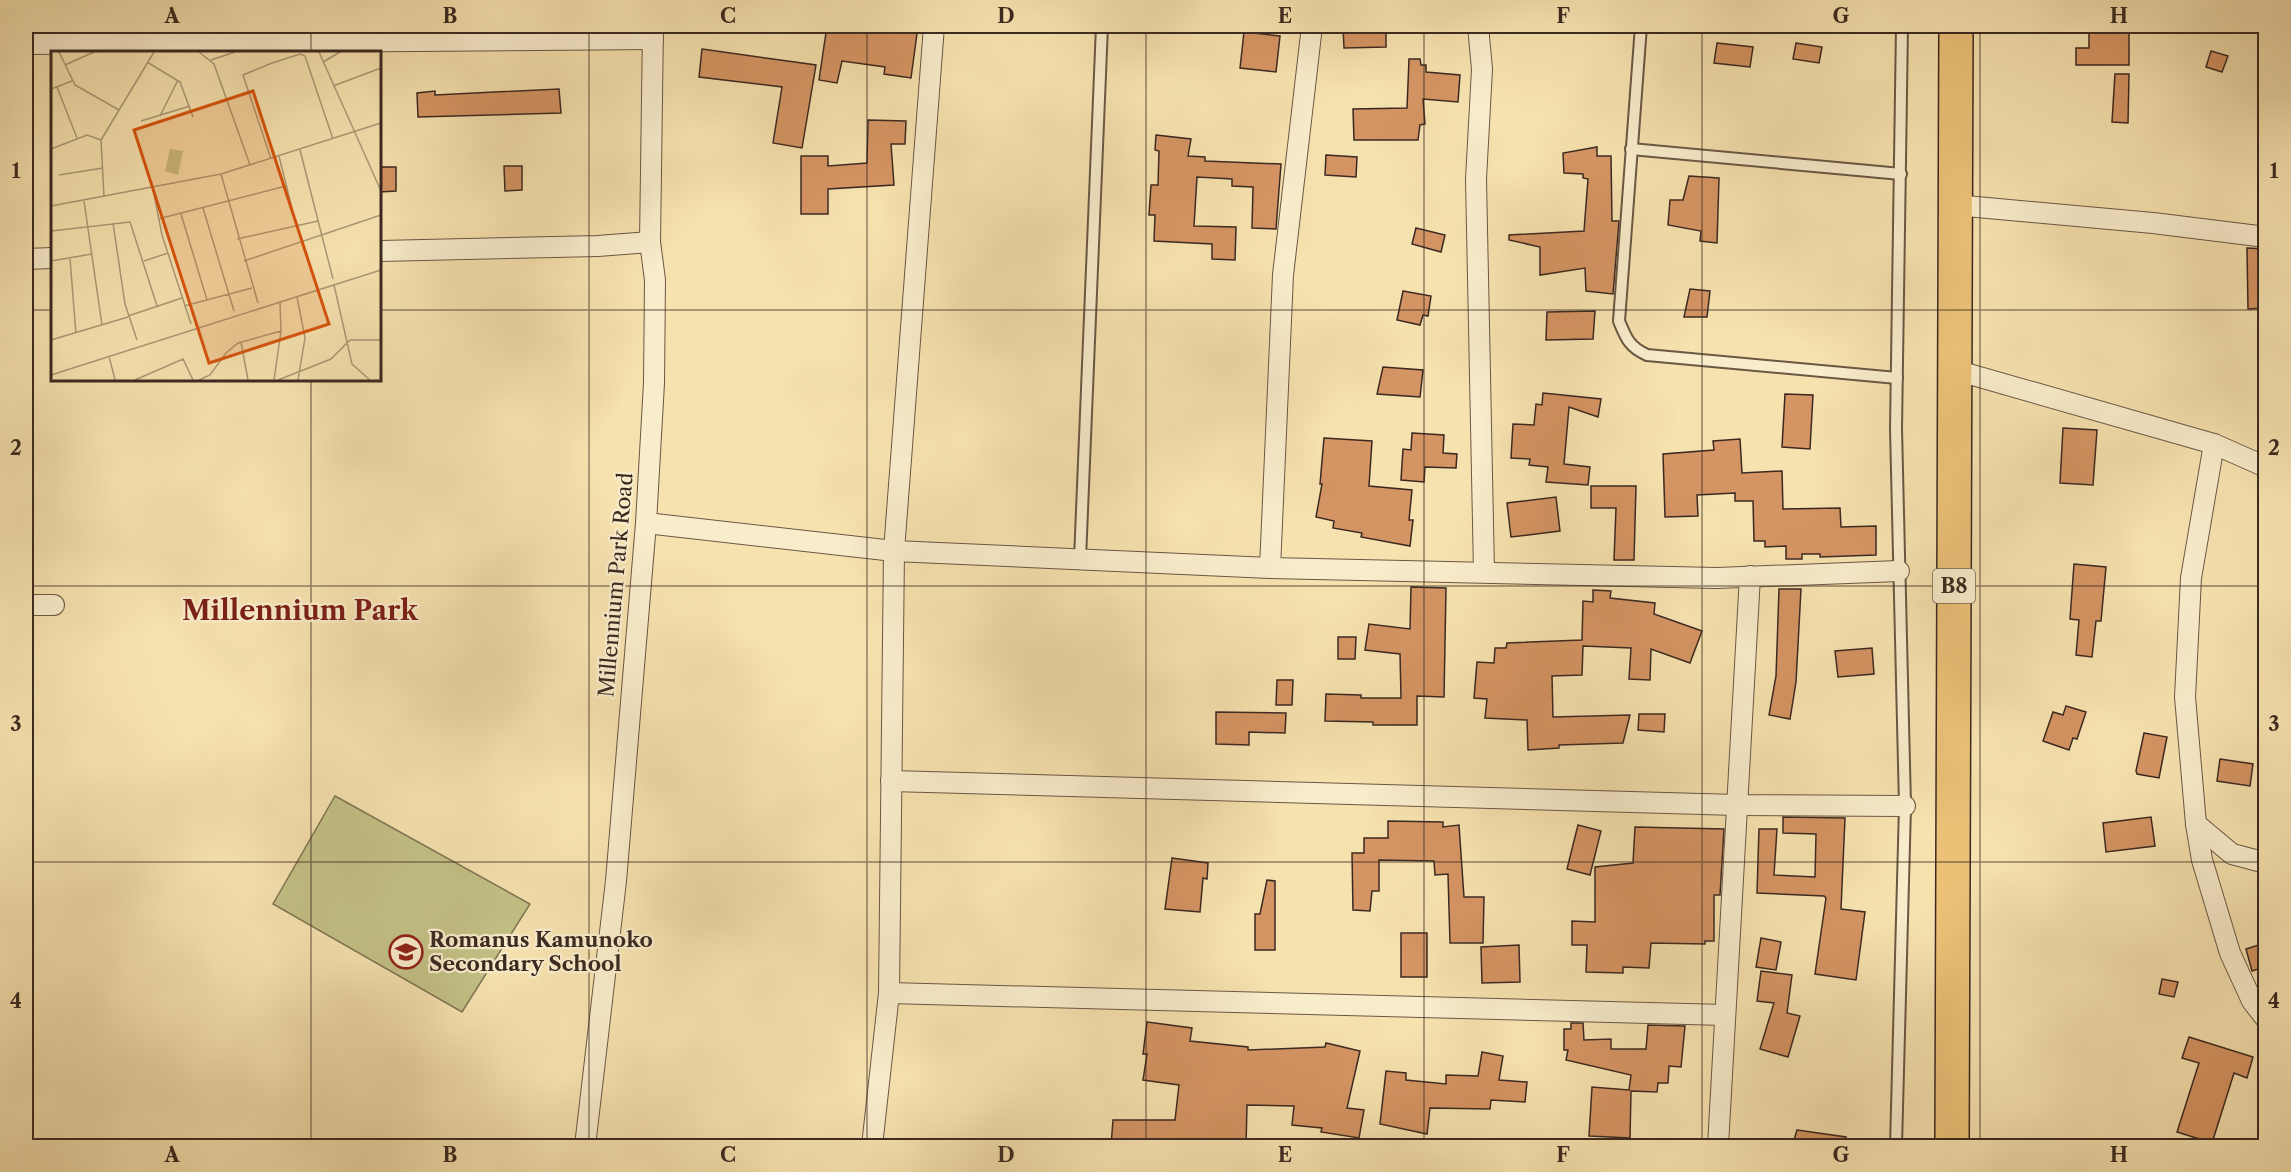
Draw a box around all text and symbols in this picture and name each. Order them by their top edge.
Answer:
text: A [163,4,180,28]
text: B [443,4,458,28]
text: C [720,4,736,28]
text: D [997,4,1015,28]
text: E [1278,4,1292,28]
text: F [1556,4,1570,28]
text: G [1833,4,1850,28]
text: H [2110,4,2128,28]
inset map [51,51,381,381]
text: 1 [12,159,21,183]
text: 1 [2270,159,2279,183]
text: 2 [10,436,22,460]
text: 2 [2268,436,2280,460]
street label: Millennium Park Road [593,471,638,698]
road number: B8 [1933,569,1975,603]
district label: Millennium Park [182,594,419,627]
text: 3 [10,712,22,736]
text: 3 [2268,712,2280,736]
place label: Romanus Kamunoko Secondary School [429,927,653,976]
school or university icon: Romanus Kamunoko Secondary School [388,934,424,970]
text: 4 [10,989,22,1013]
text: 4 [2268,989,2280,1013]
text: A [163,1143,180,1167]
text: B [443,1143,458,1167]
text: C [720,1143,736,1167]
text: D [997,1143,1015,1167]
text: E [1278,1143,1292,1167]
text: F [1556,1143,1570,1167]
text: G [1833,1143,1850,1167]
text: H [2110,1143,2128,1167]

